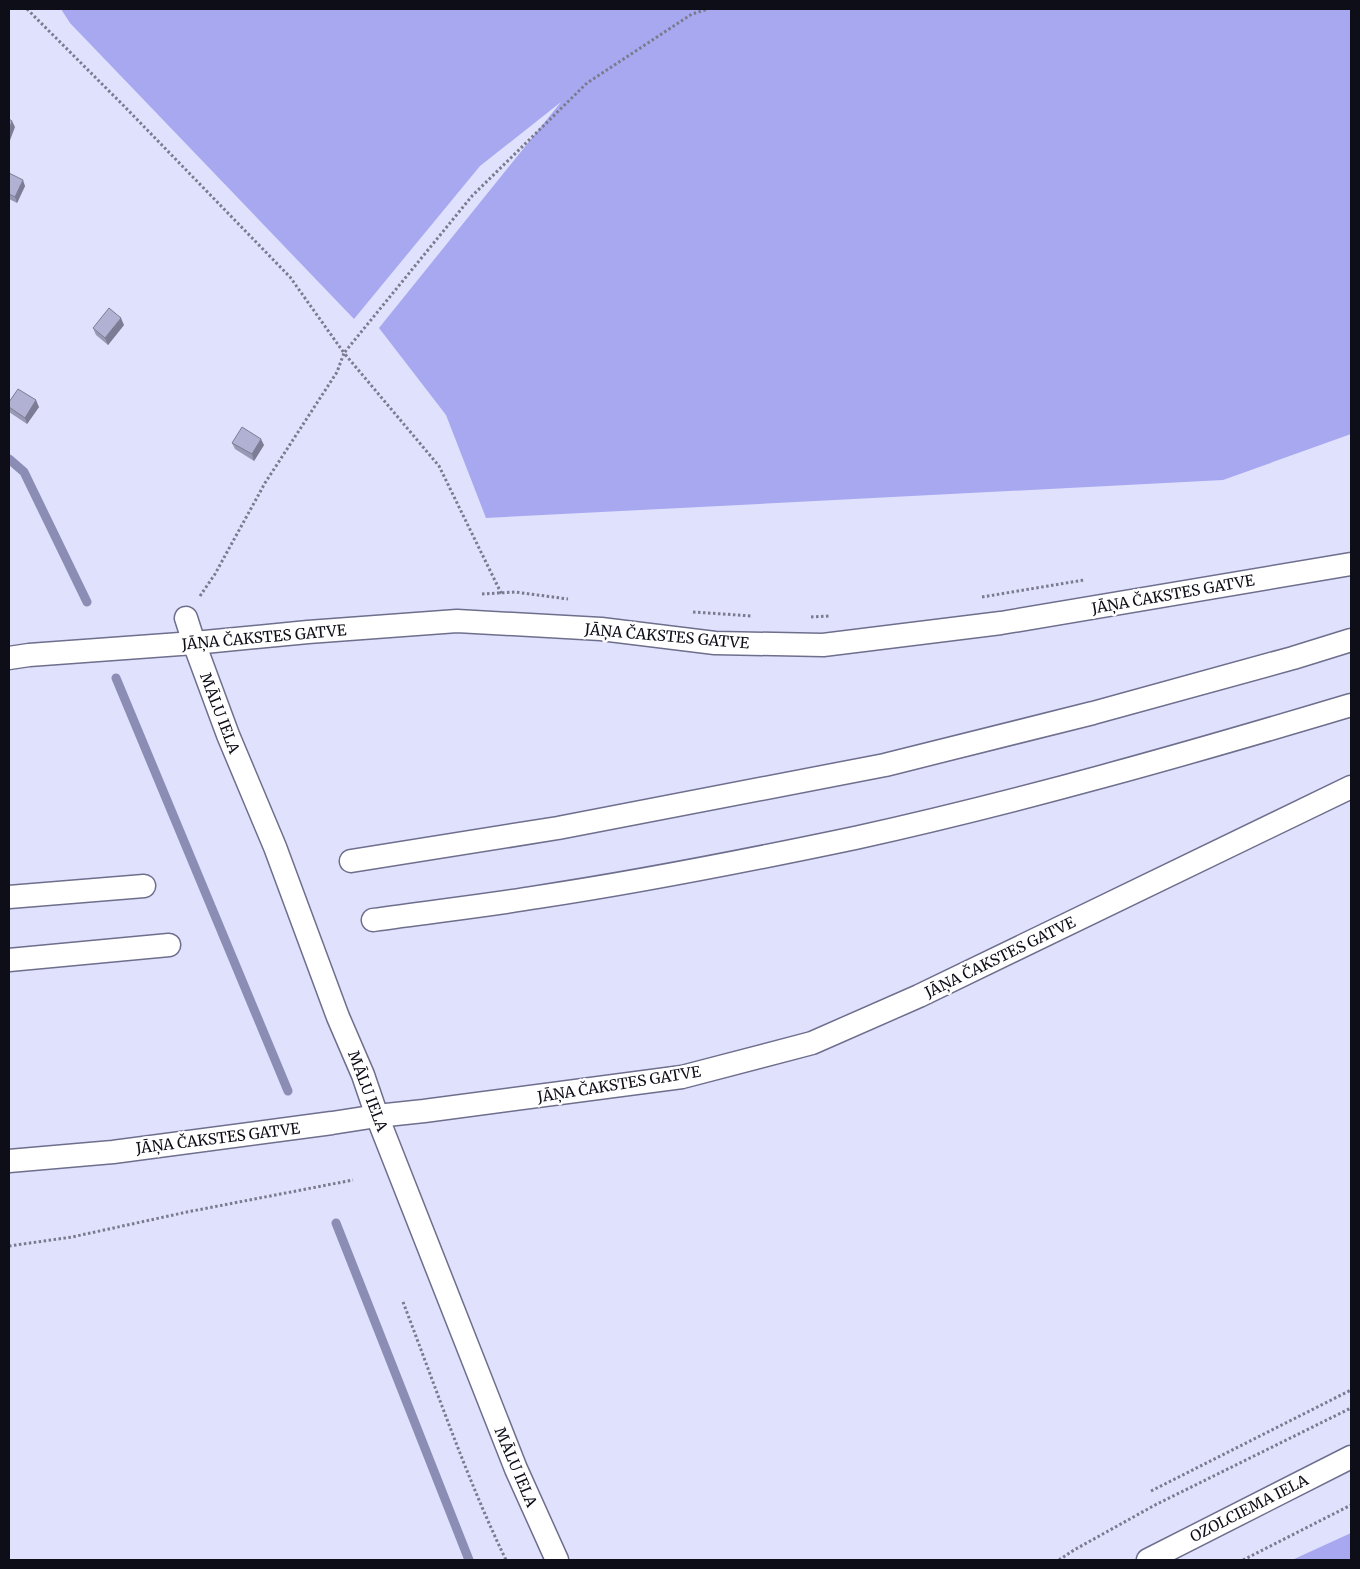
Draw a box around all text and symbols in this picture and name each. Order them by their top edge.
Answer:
street label: JĀŅA ČAKSTES GATVE [1089,569,1257,619]
street label: JĀŅA ČAKSTES GATVE [583,618,751,654]
street label: JĀŅA ČAKSTES GATVE [180,619,348,655]
street label: MĀLU IELA [196,670,244,756]
street label: JĀŅA ČAKSTES GATVE [920,911,1079,1003]
street label: MĀLU IELA [344,1048,392,1134]
street label: JĀŅA ČAKSTES GATVE [535,1061,703,1107]
street label: JĀŅA ČAKSTES GATVE [134,1117,302,1159]
street label: MĀLU IELA [491,1424,541,1510]
street label: OZOLCIEMA IELA [1187,1470,1312,1546]

